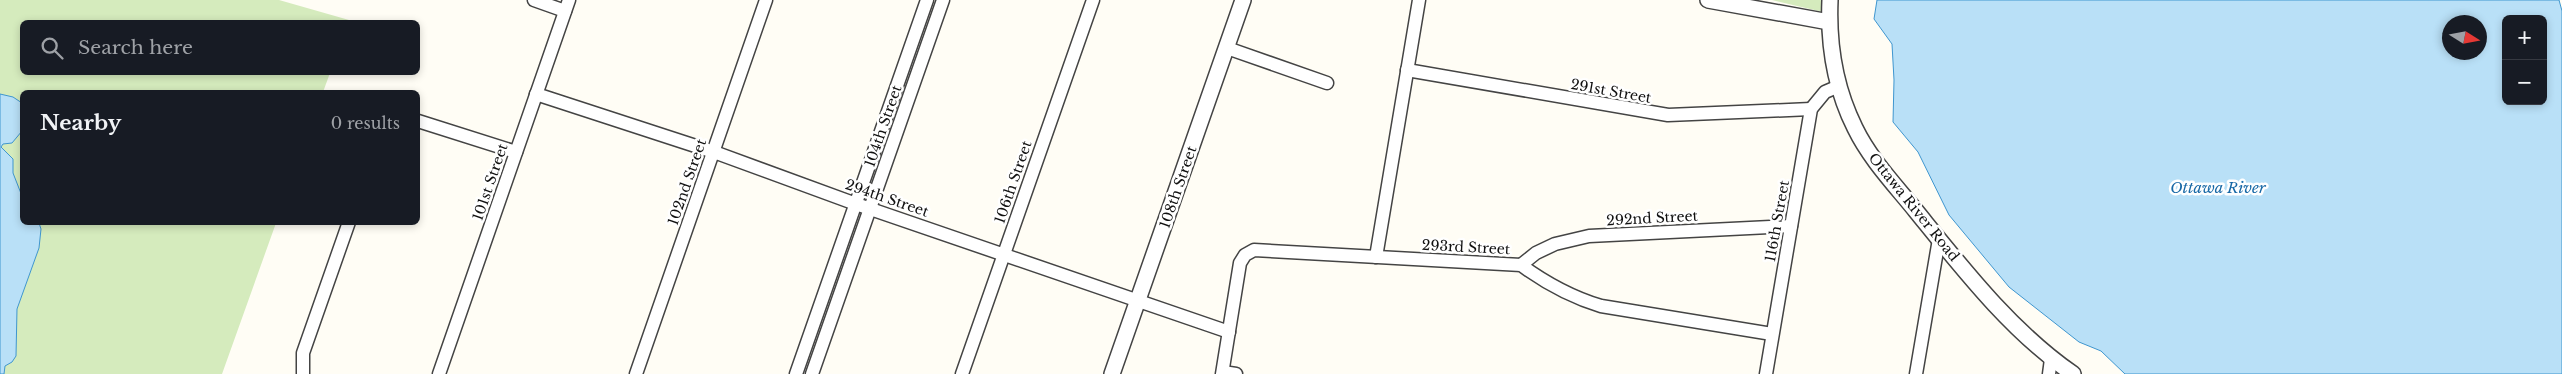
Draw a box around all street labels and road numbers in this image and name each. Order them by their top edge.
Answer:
street label: 291st Street [1569,75,1653,107]
street label: 104th Street [861,82,906,169]
street label: 102nd Street [664,136,710,228]
street label: 106th Street [990,138,1036,226]
street label: 101st Street [468,140,512,223]
street label: 108th Street [1156,143,1201,230]
street label: Ottawa River Road [1865,149,1964,265]
street label: 294th Street [843,175,932,221]
street label: 116th Street [1761,178,1793,263]
street label: 292nd Street [1606,207,1699,229]
street label: 293rd Street [1421,236,1511,258]

